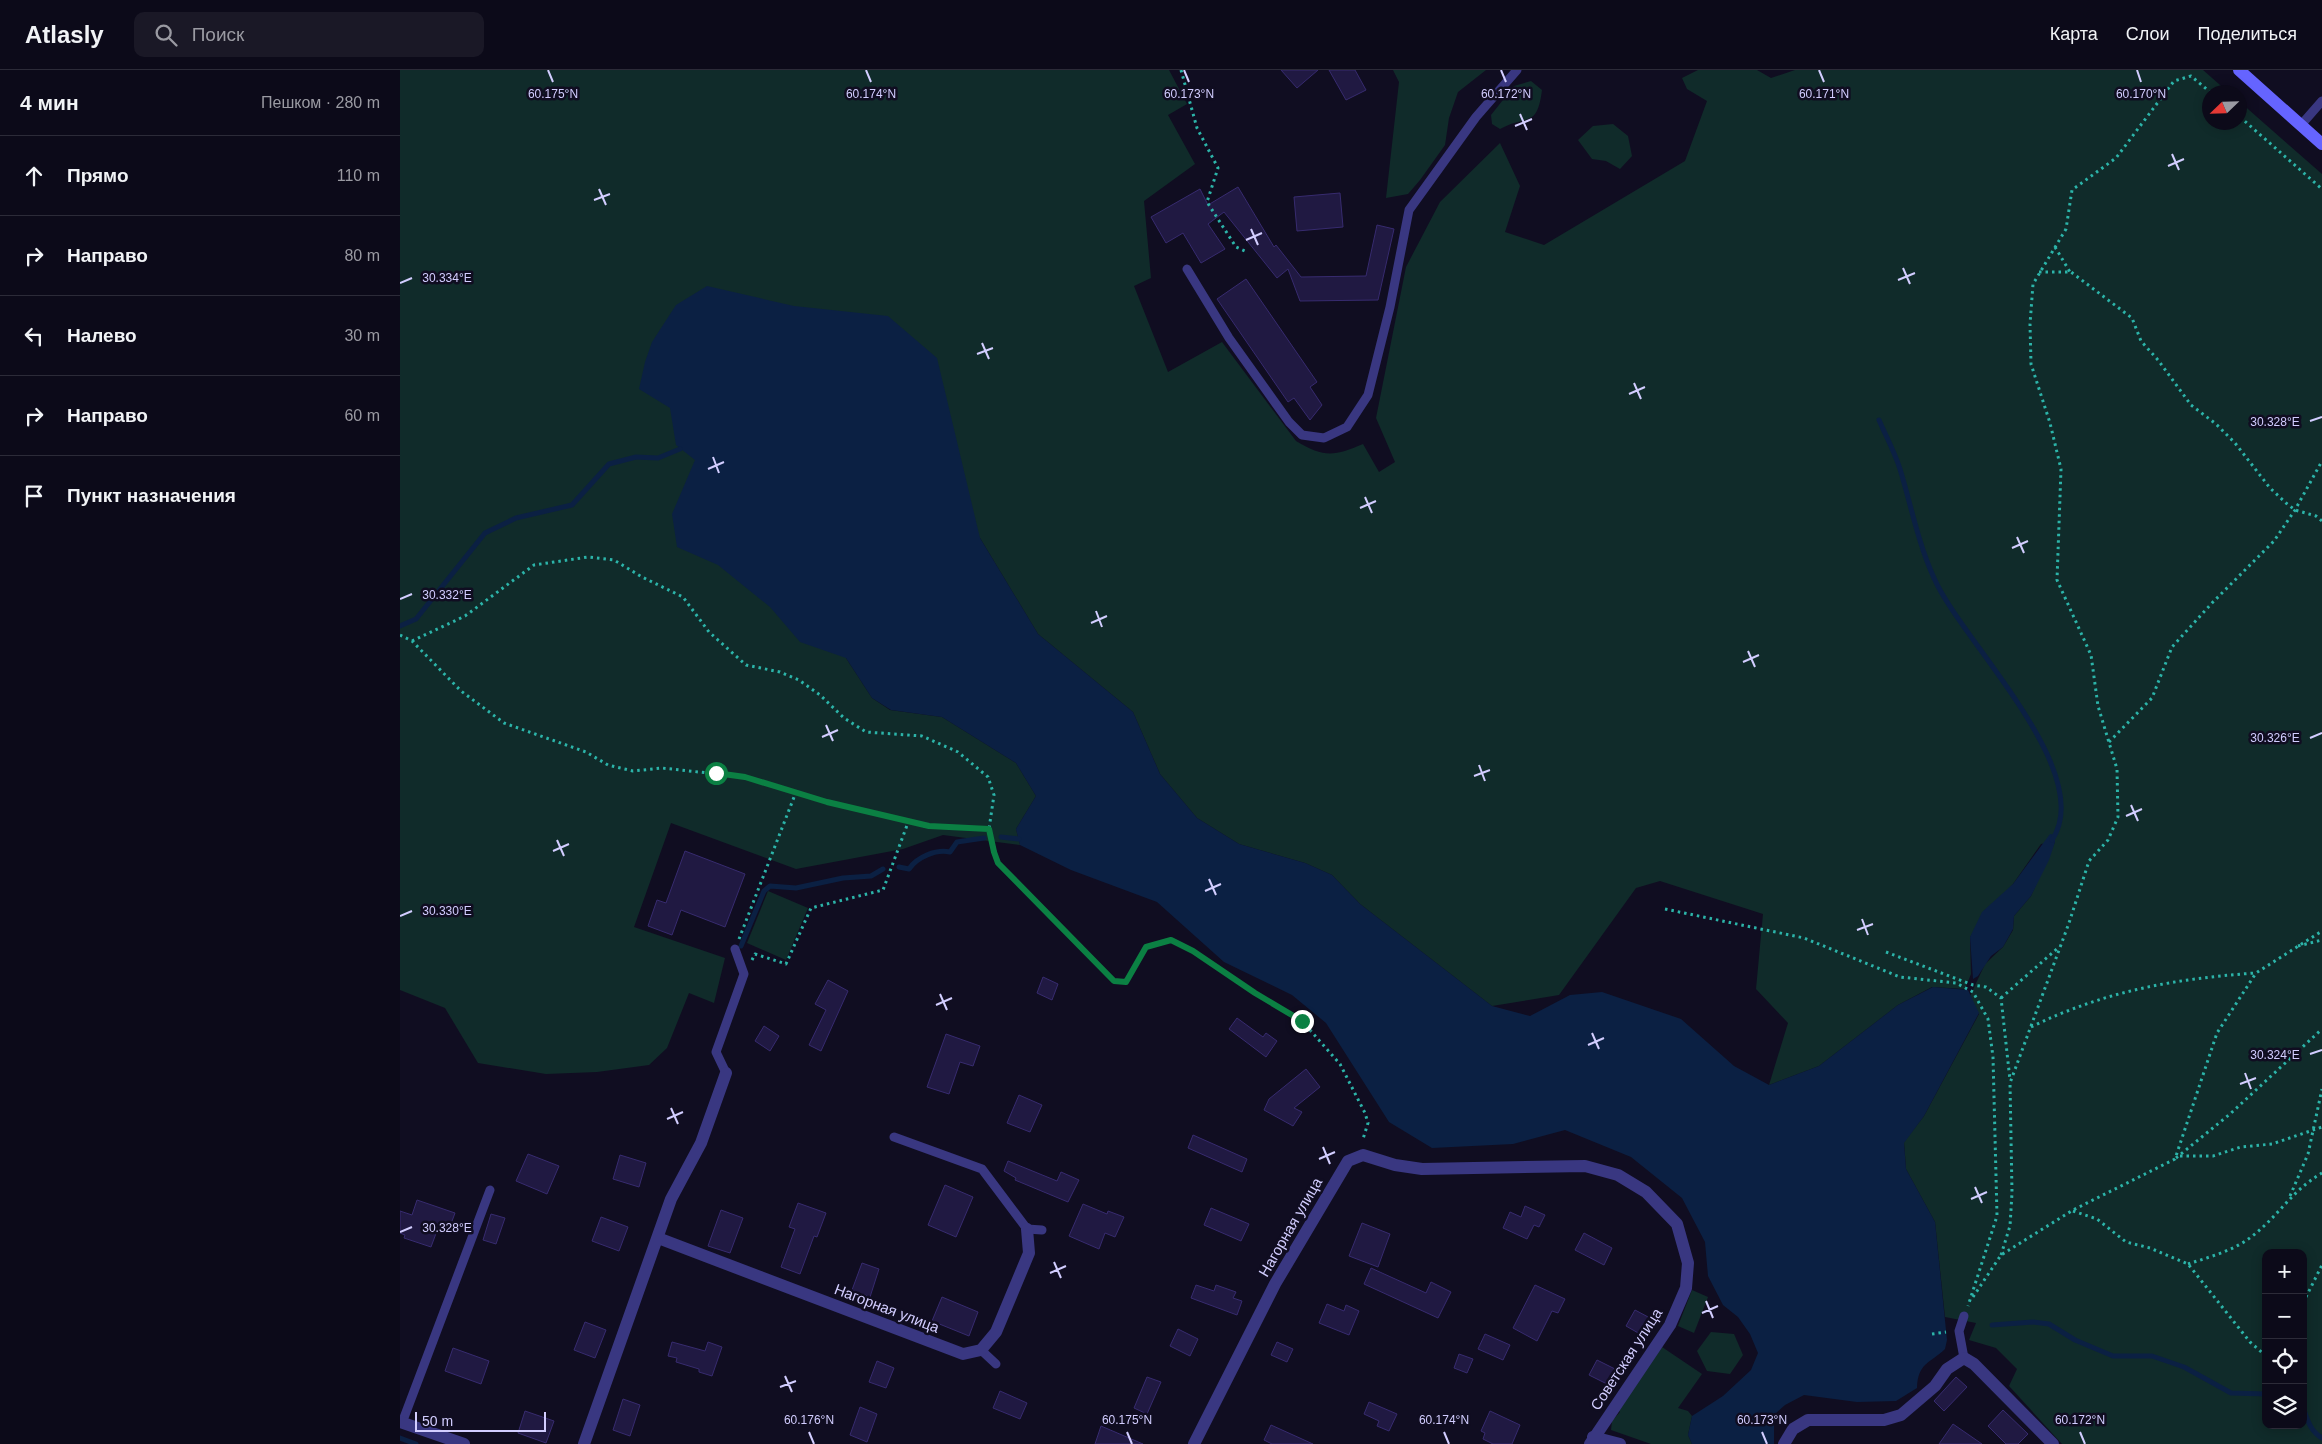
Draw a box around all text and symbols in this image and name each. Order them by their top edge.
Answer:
search box [134,12,484,57]
text: Atlasly [25,21,104,48]
icon: search [152,21,180,49]
text: Поиск [192,24,244,45]
text: Карта [2050,24,2098,44]
text: Слои [2126,24,2170,44]
text: Поделиться [2198,24,2297,44]
north arrow [2202,85,2247,130]
text: 60.175°N [528,87,578,101]
text: 60.174°N [846,87,896,101]
text: 60.173°N [1164,87,1214,101]
text: 60.172°N [1481,87,1531,101]
text: 60.171°N [1799,87,1849,101]
text: 60.170°N [2116,87,2166,101]
text: 4 мин [20,91,79,114]
text: Пешком · 280 m [261,94,380,111]
icon: ahead [20,162,48,190]
text: Прямо [67,165,129,186]
text: 110 m [337,167,380,184]
icon: right [20,242,48,270]
text: Направо [67,245,148,266]
text: 80 m [344,247,380,264]
text: 30.334°E [422,271,472,285]
icon: left [20,322,48,350]
text: Налево [67,325,137,346]
text: 30 m [344,327,380,344]
icon: right [20,402,48,430]
text: Направо [67,405,148,426]
text: 60 m [344,407,380,424]
text: 30.328°E [2250,415,2300,429]
icon: arrive [20,482,48,510]
text: Пункт назначения [67,485,236,506]
text: 30.332°E [422,588,472,602]
text: 30.326°E [2250,731,2300,745]
route start [705,762,728,785]
text: 30.330°E [422,904,472,918]
route end [1291,1010,1314,1033]
text: 30.324°E [2250,1048,2300,1062]
street label: Нагорная улица [1255,1174,1325,1279]
text: 30.328°E [422,1221,472,1235]
map controls [2262,1249,2307,1429]
button: + [2262,1249,2307,1294]
street label: Нагорная улица [832,1280,943,1336]
button: − [2262,1294,2307,1339]
street label: Советская улица [1587,1304,1666,1413]
button: locate [2262,1339,2307,1384]
button: layers [2262,1384,2307,1429]
scale bar [415,1409,546,1432]
text: 50 m [422,1413,453,1429]
text: 60.176°N [784,1413,834,1427]
text: 60.175°N [1102,1413,1152,1427]
text: 60.174°N [1419,1413,1469,1427]
text: 60.173°N [1737,1413,1787,1427]
text: 60.172°N [2055,1413,2105,1427]

